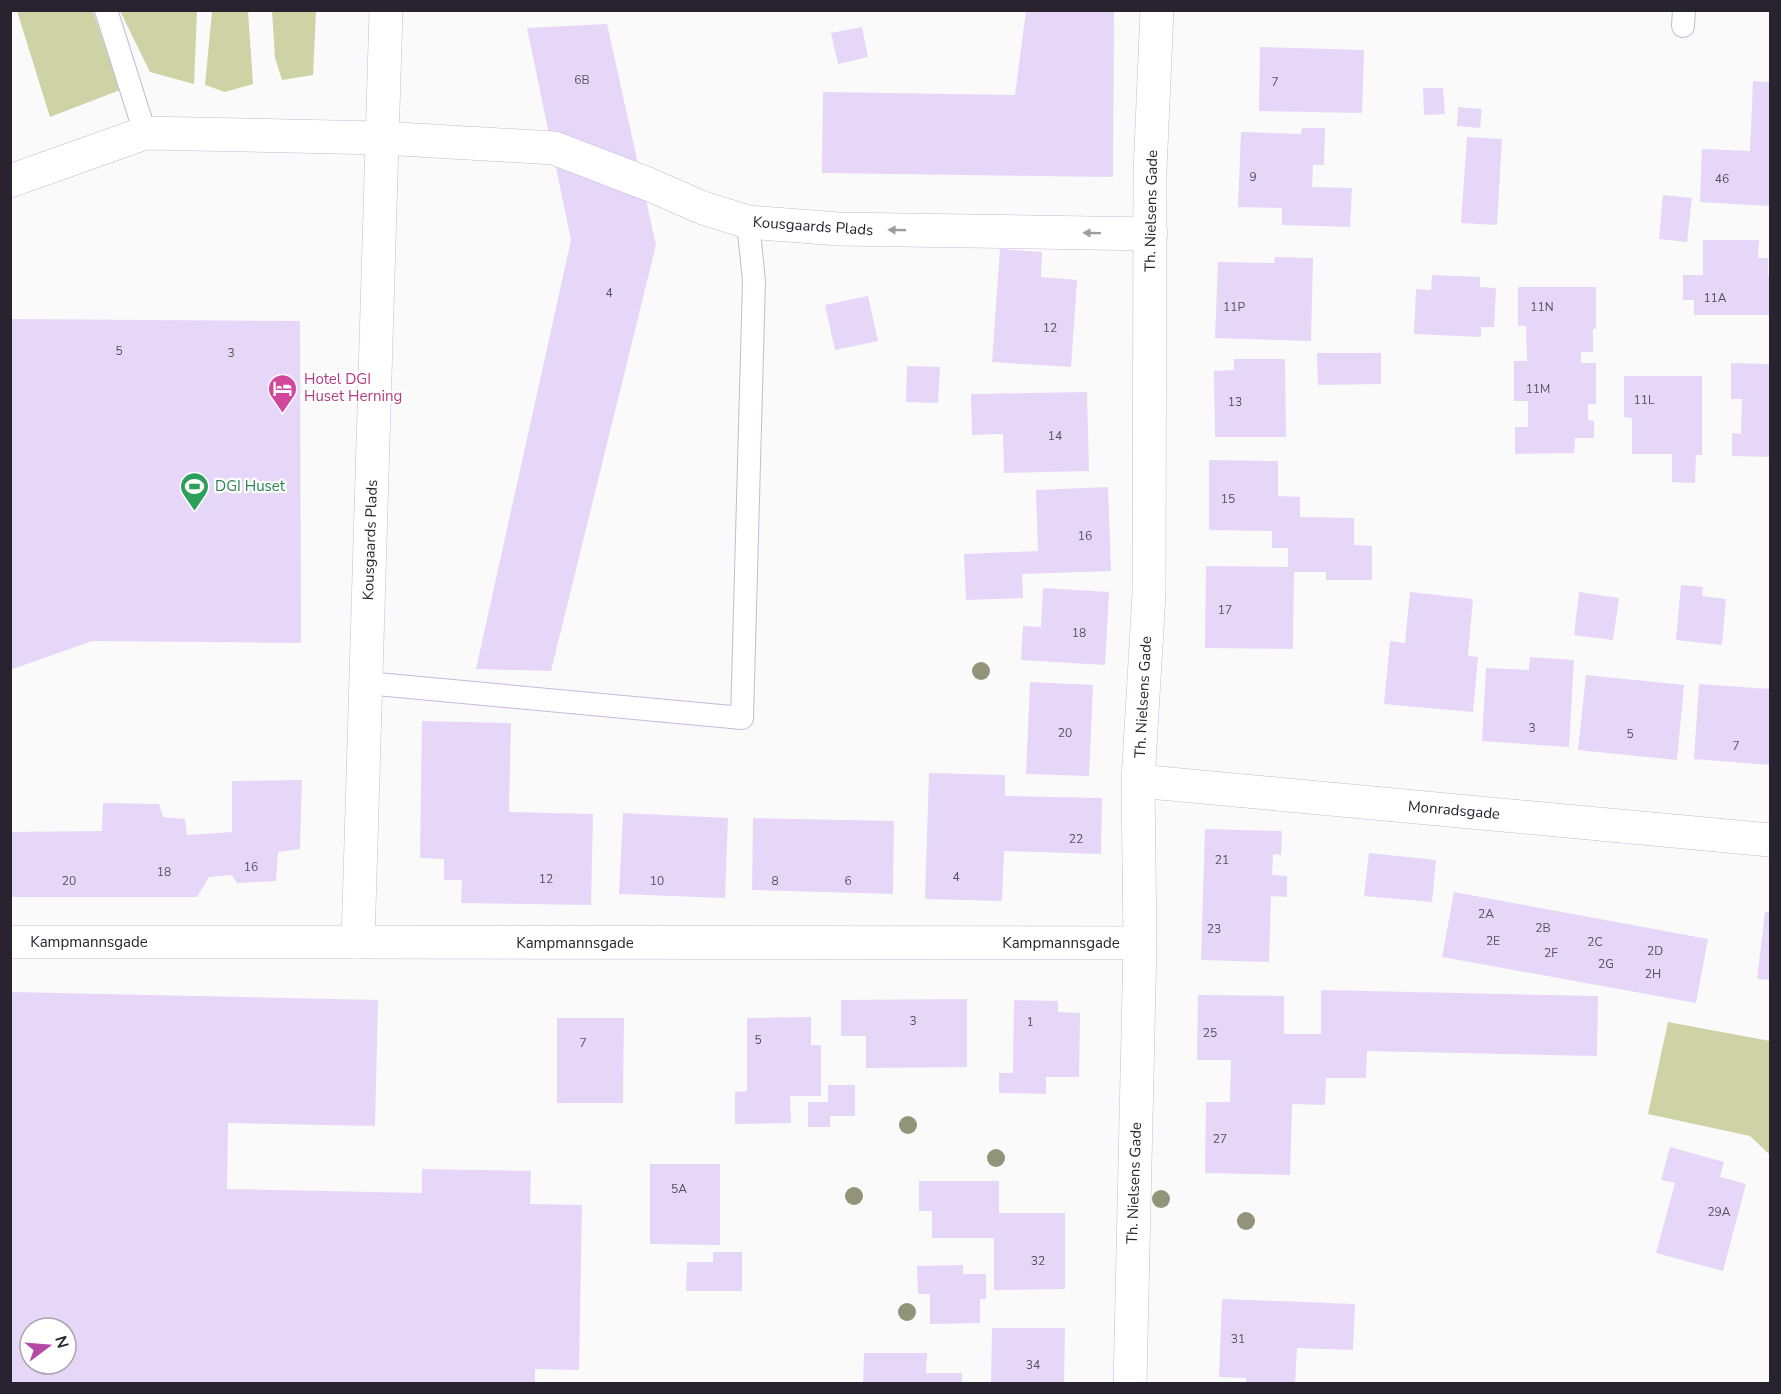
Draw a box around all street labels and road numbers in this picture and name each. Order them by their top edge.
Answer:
street label: Th. Nielsens Gade [1140,150,1162,272]
street label: Kousgaards Plads [752,212,874,240]
street label: Kousgaards Plads [358,479,382,601]
street label: Th. Nielsens Gade [1130,635,1156,758]
street label: Monradsgade [1407,796,1501,824]
street label: Kampmannsgade [30,932,148,952]
street label: Kampmannsgade [516,933,634,953]
street label: Kampmannsgade [1002,933,1120,953]
street label: Th. Nielsens Gade [1122,1122,1146,1244]

